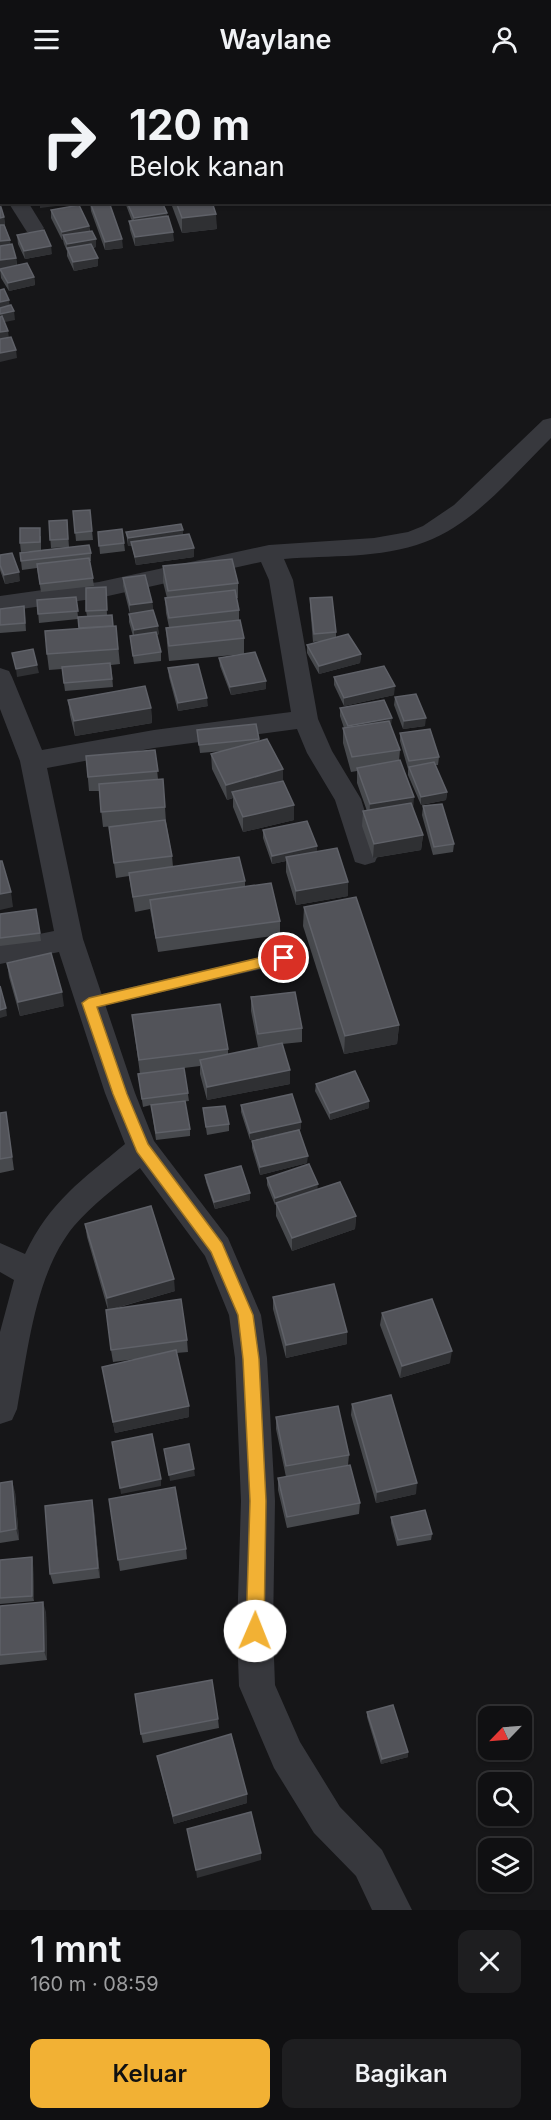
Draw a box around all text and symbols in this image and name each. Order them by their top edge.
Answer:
icon: menu [30,23,63,56]
text: Waylane [219,23,332,56]
icon: person [488,23,521,56]
text: 120 m [129,99,250,150]
icon: right [30,102,108,180]
text: Belok kanan [129,150,285,183]
pin [258,932,309,983]
icon: arrive [267,941,300,974]
position arrow [223,1599,287,1663]
north arrow [478,1706,532,1760]
map controls [478,1706,532,1892]
button: search [478,1772,532,1826]
button: layers [478,1838,532,1892]
text: 1 mnt [30,1927,121,1971]
button: close [458,1930,521,1993]
text: 160 m · 08:59 [30,1972,159,1996]
button: Keluar [30,2039,270,2108]
button: Bagikan [282,2039,521,2108]

